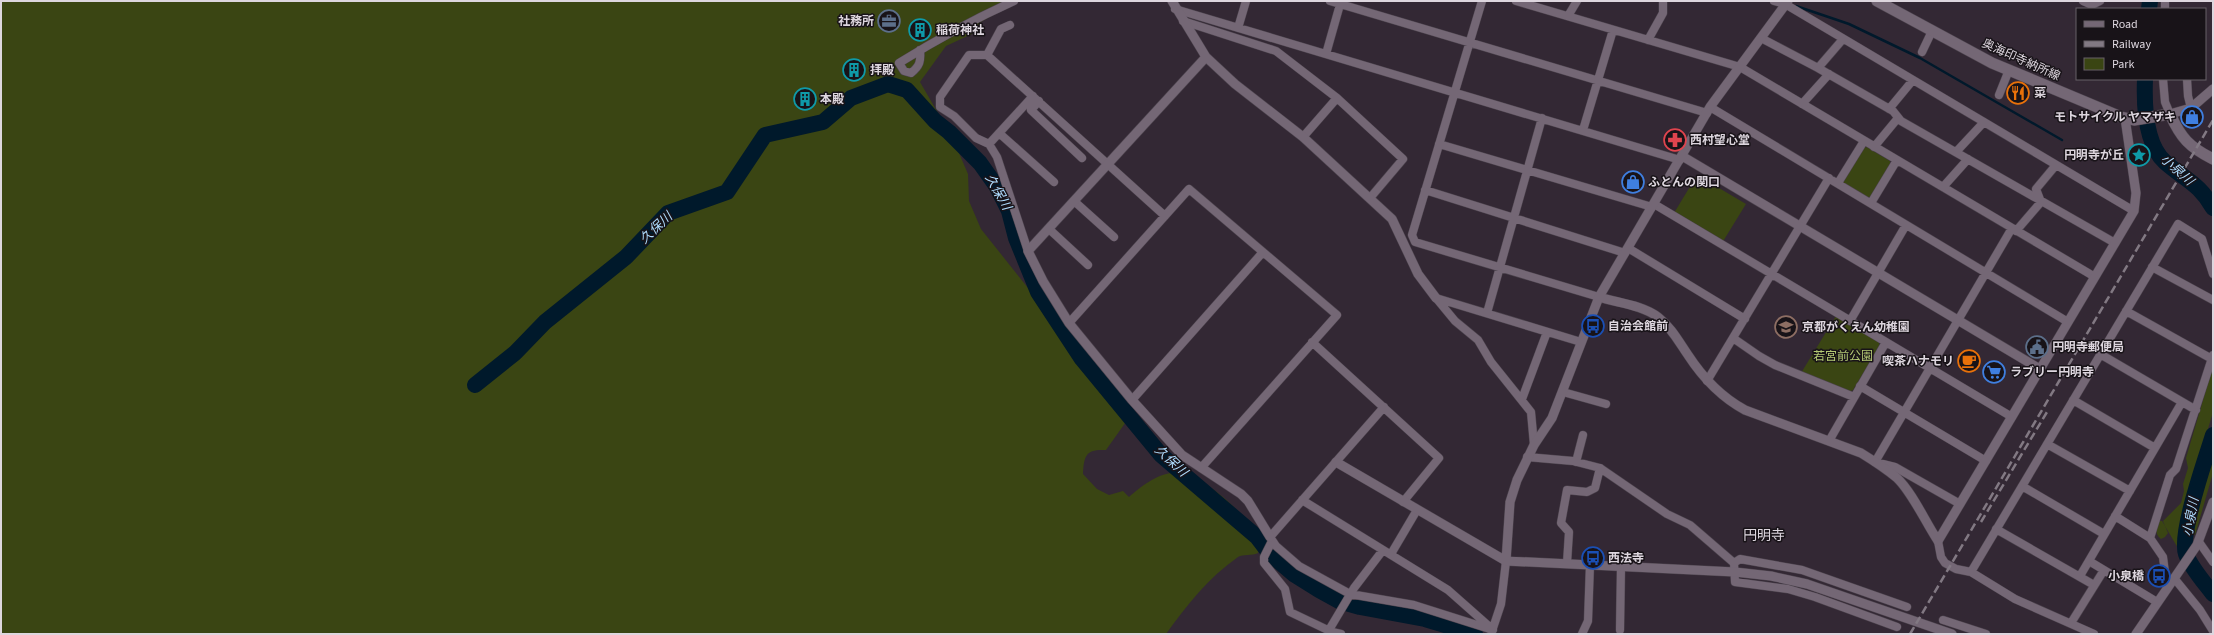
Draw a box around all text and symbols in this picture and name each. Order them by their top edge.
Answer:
office icon: 社務所 [876,8,902,34]
legend [2076,8,2206,80]
place label: 社務所 [838,13,874,30]
text: Road [2112,16,2138,33]
building icon: 稲荷神社 [907,17,933,43]
place label: 稲荷神社 [936,22,984,39]
street label: 奥海印寺納所線 [1979,35,2063,85]
text: Railway [2112,36,2151,53]
text: Park [2112,56,2134,73]
building icon: 拝殿 [841,57,867,83]
place label: 拝殿 [870,62,894,79]
restaurant icon: 菜 [2005,80,2031,106]
place label: 菜 [2034,85,2046,102]
building icon: 本殿 [792,86,818,112]
place label: 本殿 [820,91,844,108]
shop icon: モトサイクル ヤマザキ [2179,104,2205,130]
place label: モトサイクル ヤマザキ [2054,109,2176,126]
pharmacy icon: 西村望心堂 [1662,127,1688,153]
place label: 西村望心堂 [1690,132,1750,149]
place icon: 円明寺が丘 [2126,142,2152,168]
place label: 円明寺が丘 [2064,147,2124,164]
water label: 小泉川 [2156,150,2199,191]
shop icon: ふとんの関口 [1620,169,1646,195]
water label: 久保川 [981,171,1016,215]
place label: ふとんの関口 [1648,174,1720,191]
water label: 久保川 [636,207,678,248]
bus stop icon: 自治会館前 [1580,313,1606,339]
school or university icon: 京都がくえん幼稚園 [1773,314,1799,340]
place label: 自治会館前 [1608,318,1668,335]
place label: 京都がくえん幼稚園 [1802,319,1910,336]
public building icon: 円明寺郵便局 [2024,334,2050,360]
place label: 円明寺郵便局 [2052,339,2124,356]
park label: 若宮前公園 [1813,348,1873,365]
cafe icon: 喫茶ハナモリ [1956,348,1982,374]
place label: 喫茶ハナモリ [1882,353,1954,370]
supermarket icon: ラブリー円明寺 [1981,359,2007,385]
place label: ラブリー円明寺 [2010,364,2094,381]
water label: 久保川 [1151,441,1193,482]
water label: 小泉川 [2179,494,2204,538]
district label: 円明寺 [1743,526,1785,546]
bus stop icon: 西法寺 [1580,545,1606,571]
place label: 西法寺 [1608,550,1644,567]
bus stop icon: 小泉橋 [2146,563,2172,589]
place label: 小泉橋 [2108,568,2145,585]

